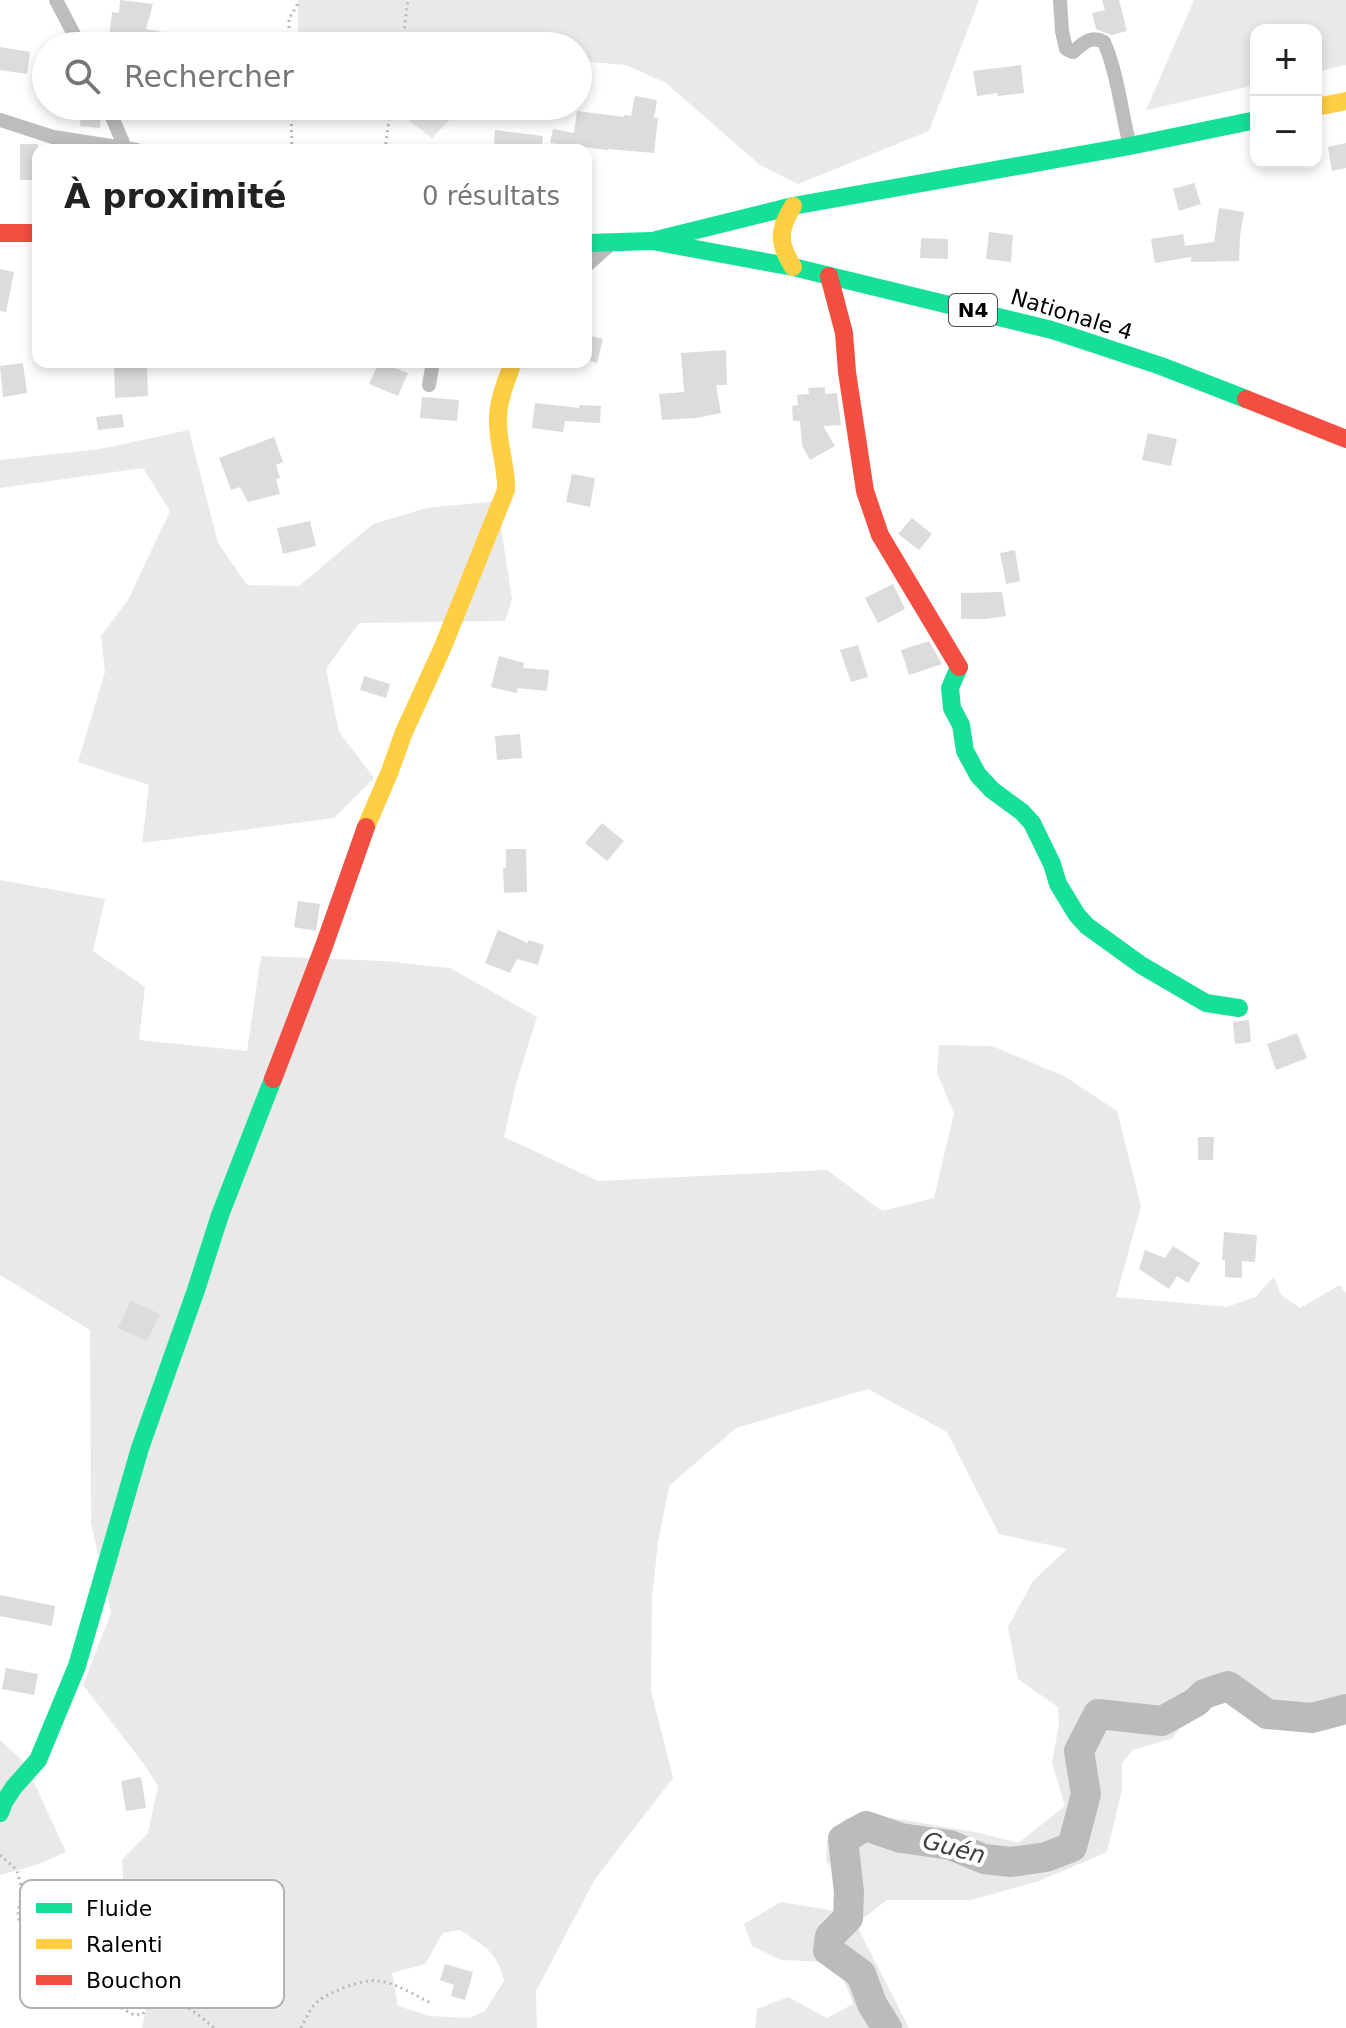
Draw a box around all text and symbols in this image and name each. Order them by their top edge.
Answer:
map controls [1250,24,1322,168]
button: + [1250,24,1322,96]
search box [32,32,592,120]
icon: search [60,54,104,98]
text: Rechercher [124,59,294,94]
button: − [1250,96,1322,168]
text: À proximité [64,176,287,216]
text: 0 résultats [422,181,560,211]
street label: Nationale 4 [1008,284,1136,345]
road number: N4 [949,294,997,326]
water label: Guén [920,1826,988,1870]
legend [20,1880,284,2008]
text: Fluide [86,1896,152,1921]
text: Ralenti [86,1932,163,1957]
text: Bouchon [86,1968,182,1993]

